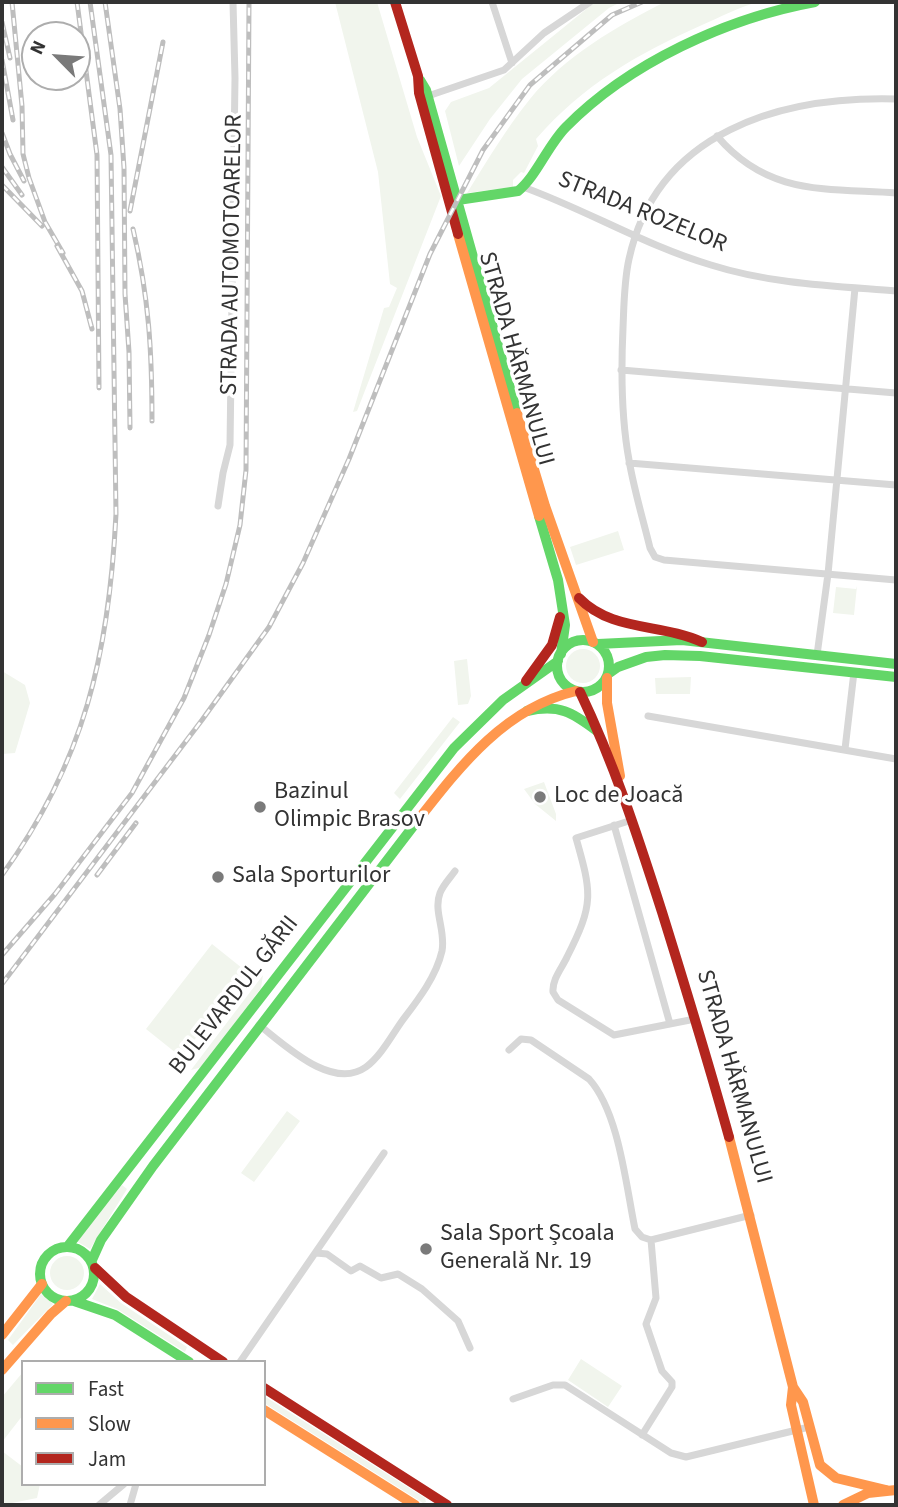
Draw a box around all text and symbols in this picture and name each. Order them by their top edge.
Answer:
north arrow [21,21,91,91]
text: N [23,36,53,59]
street label: STRADA AUTOMOTOARELOR [216,114,250,396]
street label: STRADA ROZELOR [553,166,731,260]
street label: STRADA HĂRMANULUI [471,249,559,469]
place label: Bazinul Olimpic Brasov [274,779,425,835]
place label: Loc de Joacă [554,783,683,811]
marker: Loc de Joacă [532,789,548,805]
marker: Bazinul Olimpic Brasov [252,799,268,815]
place label: Sala Sporturilor [232,863,390,891]
marker: Sala Sporturilor [210,869,226,885]
street label: BULEVARDUL GĂRII [164,911,306,1081]
street label: STRADA HĂRMANULUI [689,967,777,1187]
place label: Sala Sport Școala Generală Nr. 19 [440,1221,615,1277]
marker: Sala Sport Școala Generală Nr. 19 [418,1241,434,1257]
legend [21,1360,266,1486]
text: Fast [88,1374,124,1404]
text: Slow [88,1409,131,1439]
text: Jam [88,1444,126,1474]

